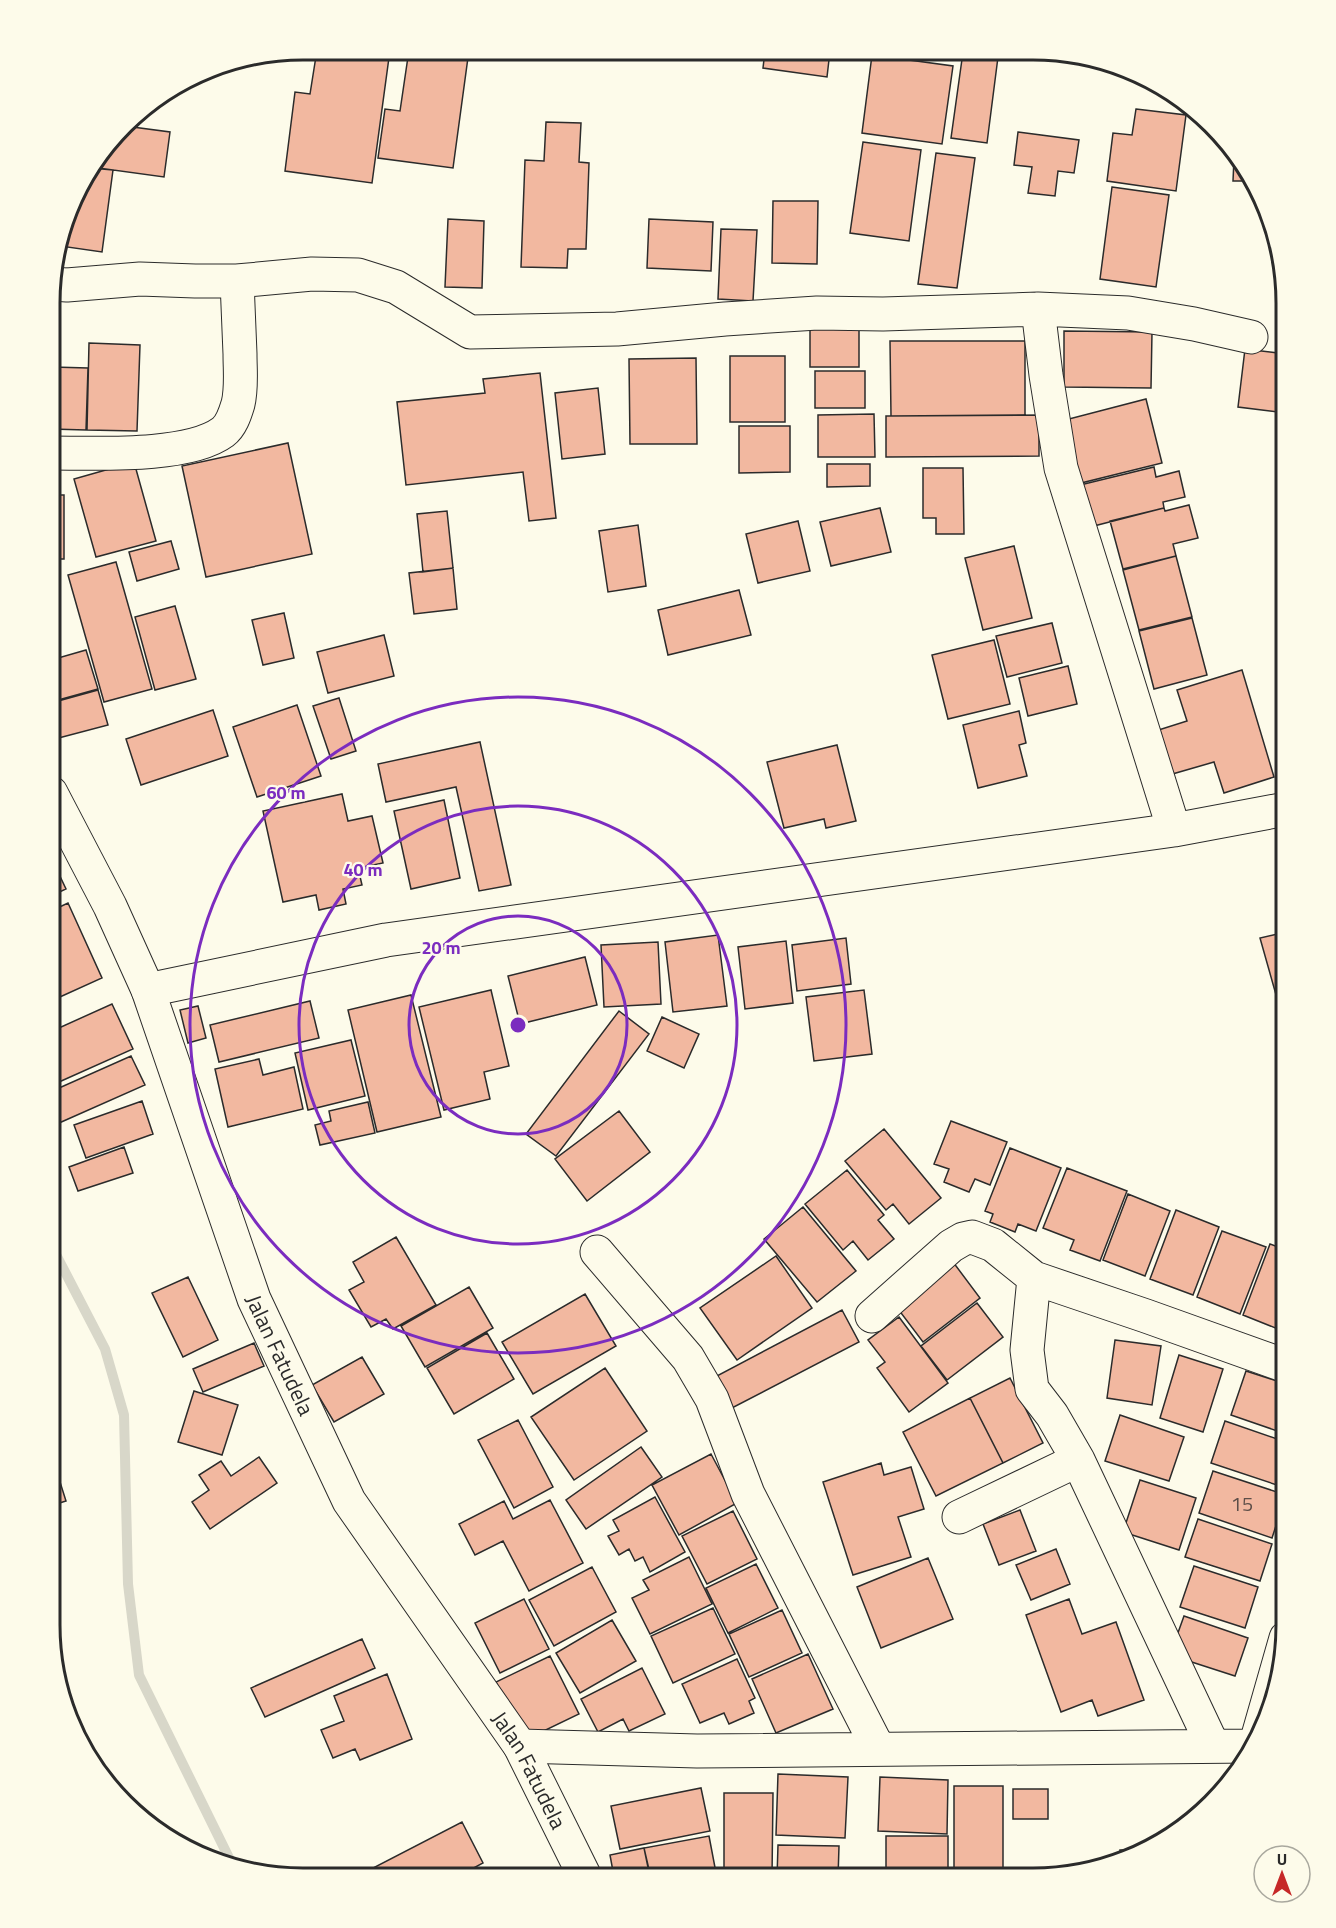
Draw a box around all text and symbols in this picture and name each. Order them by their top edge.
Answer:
text: 60 m [266,779,306,806]
text: 40 m [343,856,383,883]
text: 20 m [421,934,461,961]
centre of rings [508,1015,528,1035]
street label: Jalan Fatudela [237,1290,323,1421]
house number: 15 [1231,1488,1253,1519]
street label: Jalan Fatudela [483,1704,576,1835]
north arrow [1252,1844,1312,1904]
text: U [1277,1847,1287,1871]

